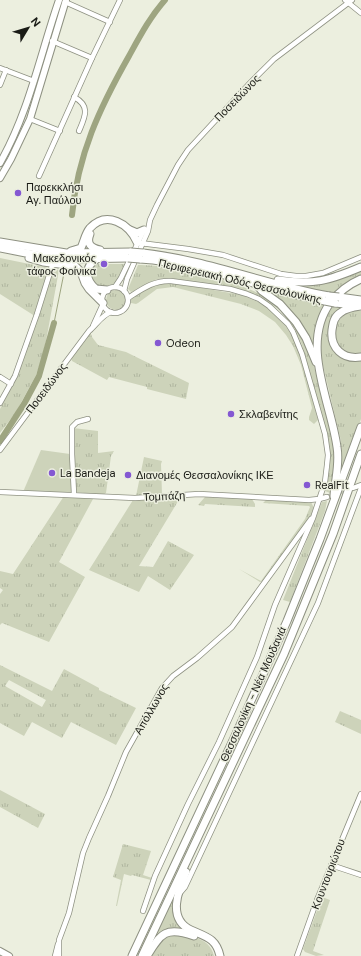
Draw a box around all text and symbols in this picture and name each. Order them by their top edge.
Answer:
north arrow [8,8,48,48]
text: N [28,14,44,29]
street label: Ποσειδώνος [211,72,263,124]
place label: Παρεκκλήσι Αγ. Παύλου [26,180,84,207]
marker: Παρεκκλήσι Αγ. Παύλου [13,188,23,198]
place label: Μακεδονικός τάφος Φοίνικα [27,251,97,278]
street label: Περιφερειακή Οδός Θεσσαλονίκης [157,255,323,307]
marker: Μακεδονικός τάφος Φοίνικα [99,259,109,269]
place label: Odeon [166,336,201,350]
marker: Odeon [153,338,163,348]
street label: Ποσειδώνος [22,360,70,416]
place label: Σκλαβενίτης [239,407,298,421]
marker: Σκλαβενίτης [226,409,236,419]
place label: La Bandeja [60,466,115,480]
marker: La Bandeja [47,468,57,478]
place label: Διανομές Θεσσαλονίκης ΙΚΕ [136,468,274,482]
marker: Διανομές Θεσσαλονίκης ΙΚΕ [123,470,133,480]
place label: RealFit [315,478,349,492]
marker: RealFit [302,480,312,490]
street label: Τομπάζη [143,488,185,504]
street label: Θεσσαλονίκη - Νέα Μουδανιά [217,624,289,764]
street label: Απόλλωνος [131,681,171,737]
street label: Κουντουριώτου [308,837,348,911]

